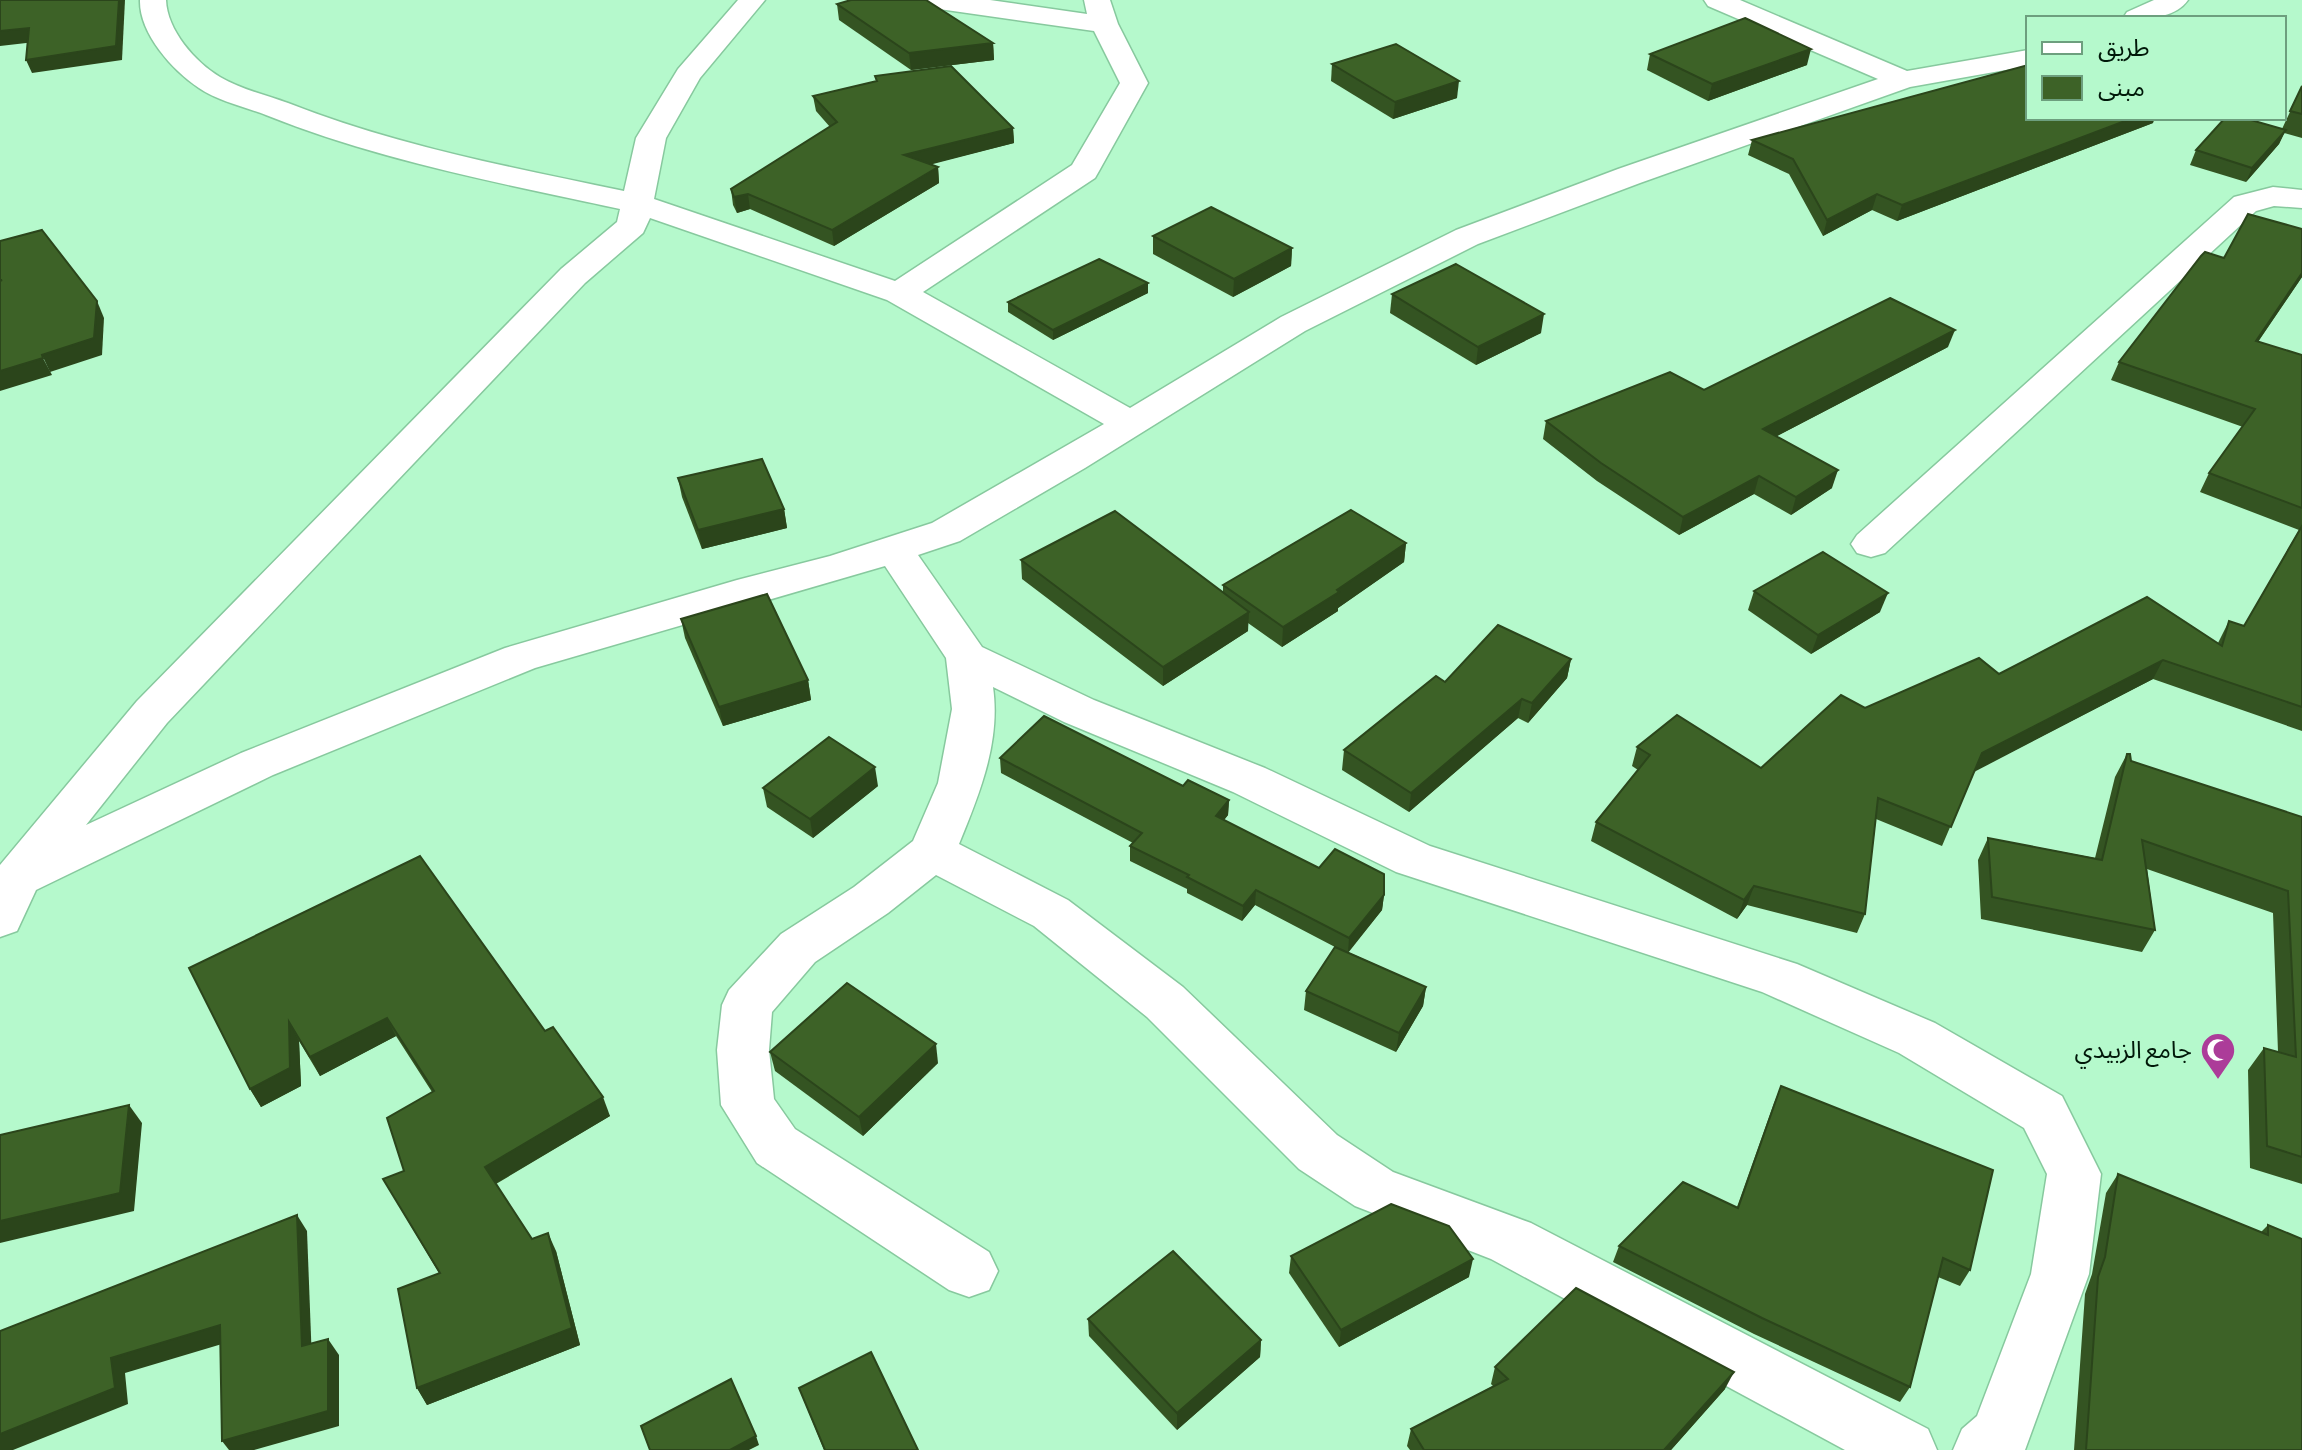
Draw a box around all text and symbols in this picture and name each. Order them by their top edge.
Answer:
legend [2026,16,2286,120]
text: طريق [2098,34,2150,63]
text: مبنى [2098,74,2145,103]
mosque icon: جامع الزبيدي [2199,1031,2237,1081]
place label: جامع الزبيدي [2075,1036,2192,1069]

